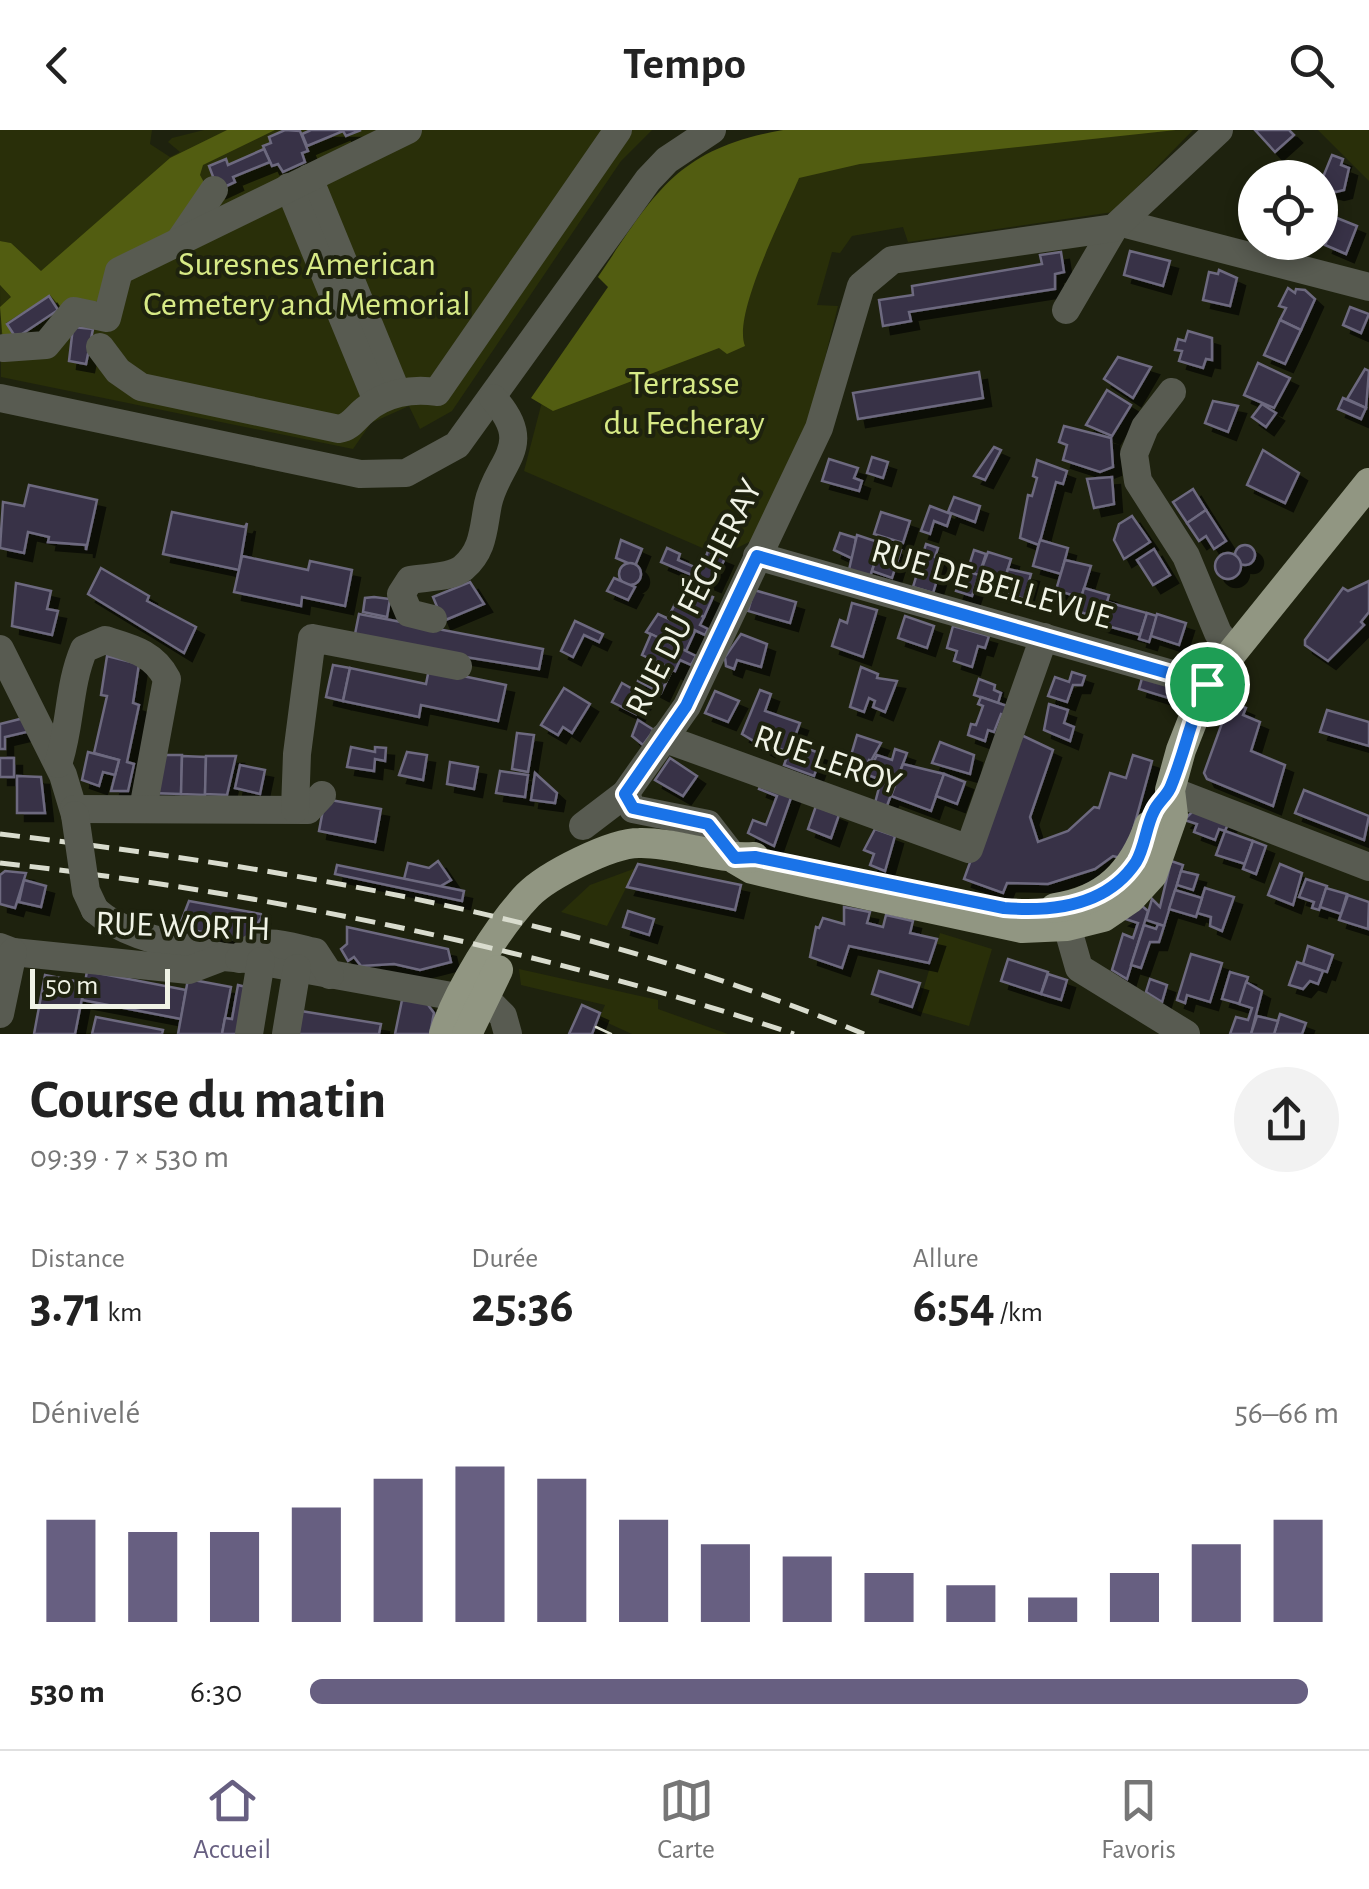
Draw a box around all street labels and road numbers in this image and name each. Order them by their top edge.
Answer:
street label: RUE DU FÉCHERAY [618,473,769,722]
street label: RUE DE BELLEVUE [867,533,1116,636]
street label: RUE LEROY [749,719,906,802]
street label: RUE WORTH [95,906,271,947]

